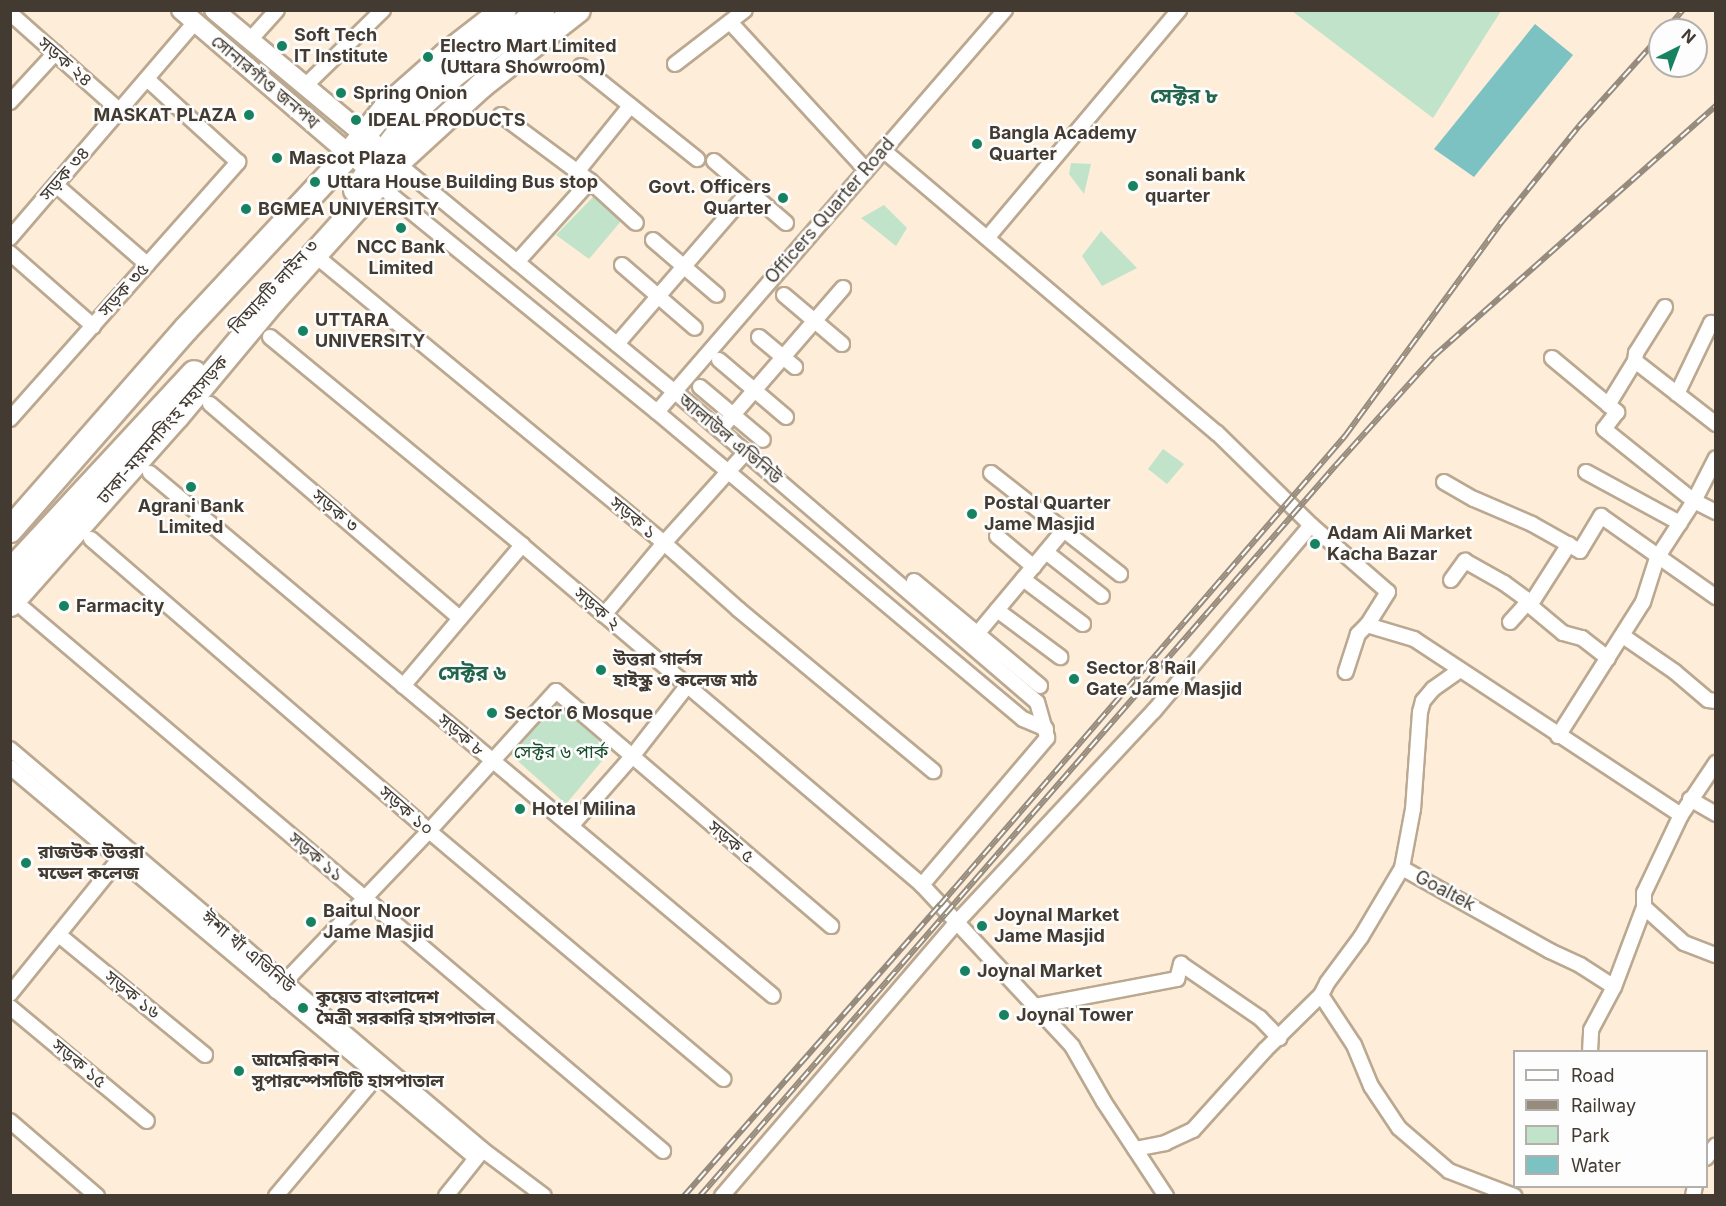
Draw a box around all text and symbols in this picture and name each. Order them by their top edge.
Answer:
north arrow [1648,18,1708,78]
place label: Soft Tech IT Institute [294,25,388,68]
text: N [1677,25,1700,48]
street label: সোনারগাঁও জনপথ [207,31,323,133]
street label: সড়ক ২৪ [33,33,97,91]
place label: Electro Mart Limited (Uttara Showroom) [440,36,617,78]
marker: Soft Tech IT Institute [275,39,289,53]
marker: Electro Mart Limited (Uttara Showroom) [421,50,435,64]
place label: Spring Onion [353,82,468,104]
district label: সেক্টর ৮ [1150,83,1218,109]
marker: Spring Onion [334,86,348,100]
place label: MASKAT PLAZA [94,104,237,126]
marker: MASKAT PLAZA [242,108,256,122]
place label: IDEAL PRODUCTS [368,109,526,131]
marker: IDEAL PRODUCTS [349,113,363,127]
place label: Bangla Academy Quarter [989,123,1137,166]
street label: Officers Quarter Road [761,134,899,288]
marker: Bangla Academy Quarter [970,137,984,151]
street label: সড়ক ৩৪ [36,142,94,206]
place label: Mascot Plaza [289,147,407,169]
marker: Mascot Plaza [270,151,284,165]
place label: sonali bank quarter [1145,165,1245,207]
place label: Uttara House Building Bus stop [327,171,598,193]
marker: Uttara House Building Bus stop [308,175,322,189]
place label: Govt. Officers Quarter [648,177,771,219]
marker: sonali bank quarter [1126,179,1140,193]
marker: Govt. Officers Quarter [776,191,790,205]
place label: BGMEA UNIVERSITY [258,198,439,220]
marker: BGMEA UNIVERSITY [239,202,253,216]
marker: NCC Bank Limited [394,221,408,235]
street label: বিআরটি লাইন ৩ [225,235,323,339]
place label: NCC Bank Limited [357,237,445,280]
street label: সড়ক ৩৫ [94,259,154,321]
place label: UTTARA UNIVERSITY [315,310,425,352]
marker: UTTARA UNIVERSITY [296,324,310,338]
street label: ঢাকা-ময়মনসিংহ মহাসড়ক [93,352,233,508]
street label: আলাউল এভিনিউ [674,389,786,489]
marker: Agrani Bank Limited [184,480,198,494]
street label: সড়ক ৩ [307,485,363,537]
street label: সড়ক ১ [605,492,661,544]
place label: Postal Quarter Jame Masjid [984,493,1111,536]
place label: Agrani Bank Limited [138,496,244,538]
marker: Postal Quarter Jame Masjid [965,507,979,521]
place label: Adam Ali Market Kacha Bazar [1327,523,1472,566]
marker: Adam Ali Market Kacha Bazar [1308,537,1322,551]
street label: সড়ক ২ [569,583,625,635]
place label: Farmacity [76,595,164,617]
marker: Farmacity [57,599,71,613]
place label: উত্তরা গার্লস হাইস্কুল ও কলেজ মাঠ [613,649,757,692]
place label: Sector 8 Rail Gate Jame Masjid [1086,658,1242,700]
district label: সেক্টর ৬ [438,660,506,686]
marker: উত্তরা গার্লস হাইস্কুল ও কলেজ মাঠ [594,663,608,677]
marker: Sector 8 Rail Gate Jame Masjid [1067,672,1081,686]
place label: Sector 6 Mosque [504,702,653,724]
marker: Sector 6 Mosque [485,706,499,720]
street label: সড়ক ৮ [433,709,489,761]
park label: সেক্টর ৬ পার্ক [514,741,608,763]
street label: সড়ক ১০ [374,782,438,840]
place label: Hotel Milina [532,798,636,820]
marker: Hotel Milina [513,802,527,816]
street label: সড়ক ৫ [703,816,759,868]
street label: সড়ক ১১ [284,828,348,886]
place label: রাজউক উত্তরা মডেল কলেজ [38,842,144,884]
marker: রাজউক উত্তরা মডেল কলেজ [19,856,33,870]
street label: Goaltek [1411,866,1479,916]
place label: Baitul Noor Jame Masjid [323,901,434,944]
place label: Joynal Market Jame Masjid [994,905,1119,948]
street label: ঈশা খাঁ এভিনিউ [197,907,299,997]
marker: Baitul Noor Jame Masjid [304,915,318,929]
marker: Joynal Market Jame Masjid [975,919,989,933]
place label: Joynal Market [977,960,1102,982]
marker: Joynal Market [958,964,972,978]
street label: সড়ক ১৬ [100,966,164,1024]
place label: কুয়েত বাংলাদেশ মৈত্রী সরকারি হাসপাতাল [316,987,495,1030]
marker: কুয়েত বাংলাদেশ মৈত্রী সরকারি হাসপাতাল [294,999,312,1017]
place label: Joynal Tower [1016,1004,1133,1026]
marker: Joynal Tower [997,1008,1011,1022]
street label: সড়ক ১৫ [47,1035,111,1093]
place label: আমেরিকান সুপারস্পেসটিটি হাসপাতাল [252,1050,444,1092]
legend [1513,1050,1708,1188]
marker: আমেরিকান সুপারস্পেসটিটি হাসপাতাল [230,1062,248,1080]
text: Road [1571,1065,1614,1086]
text: Railway [1571,1095,1636,1116]
text: Park [1571,1125,1610,1146]
text: Water [1571,1155,1621,1176]

